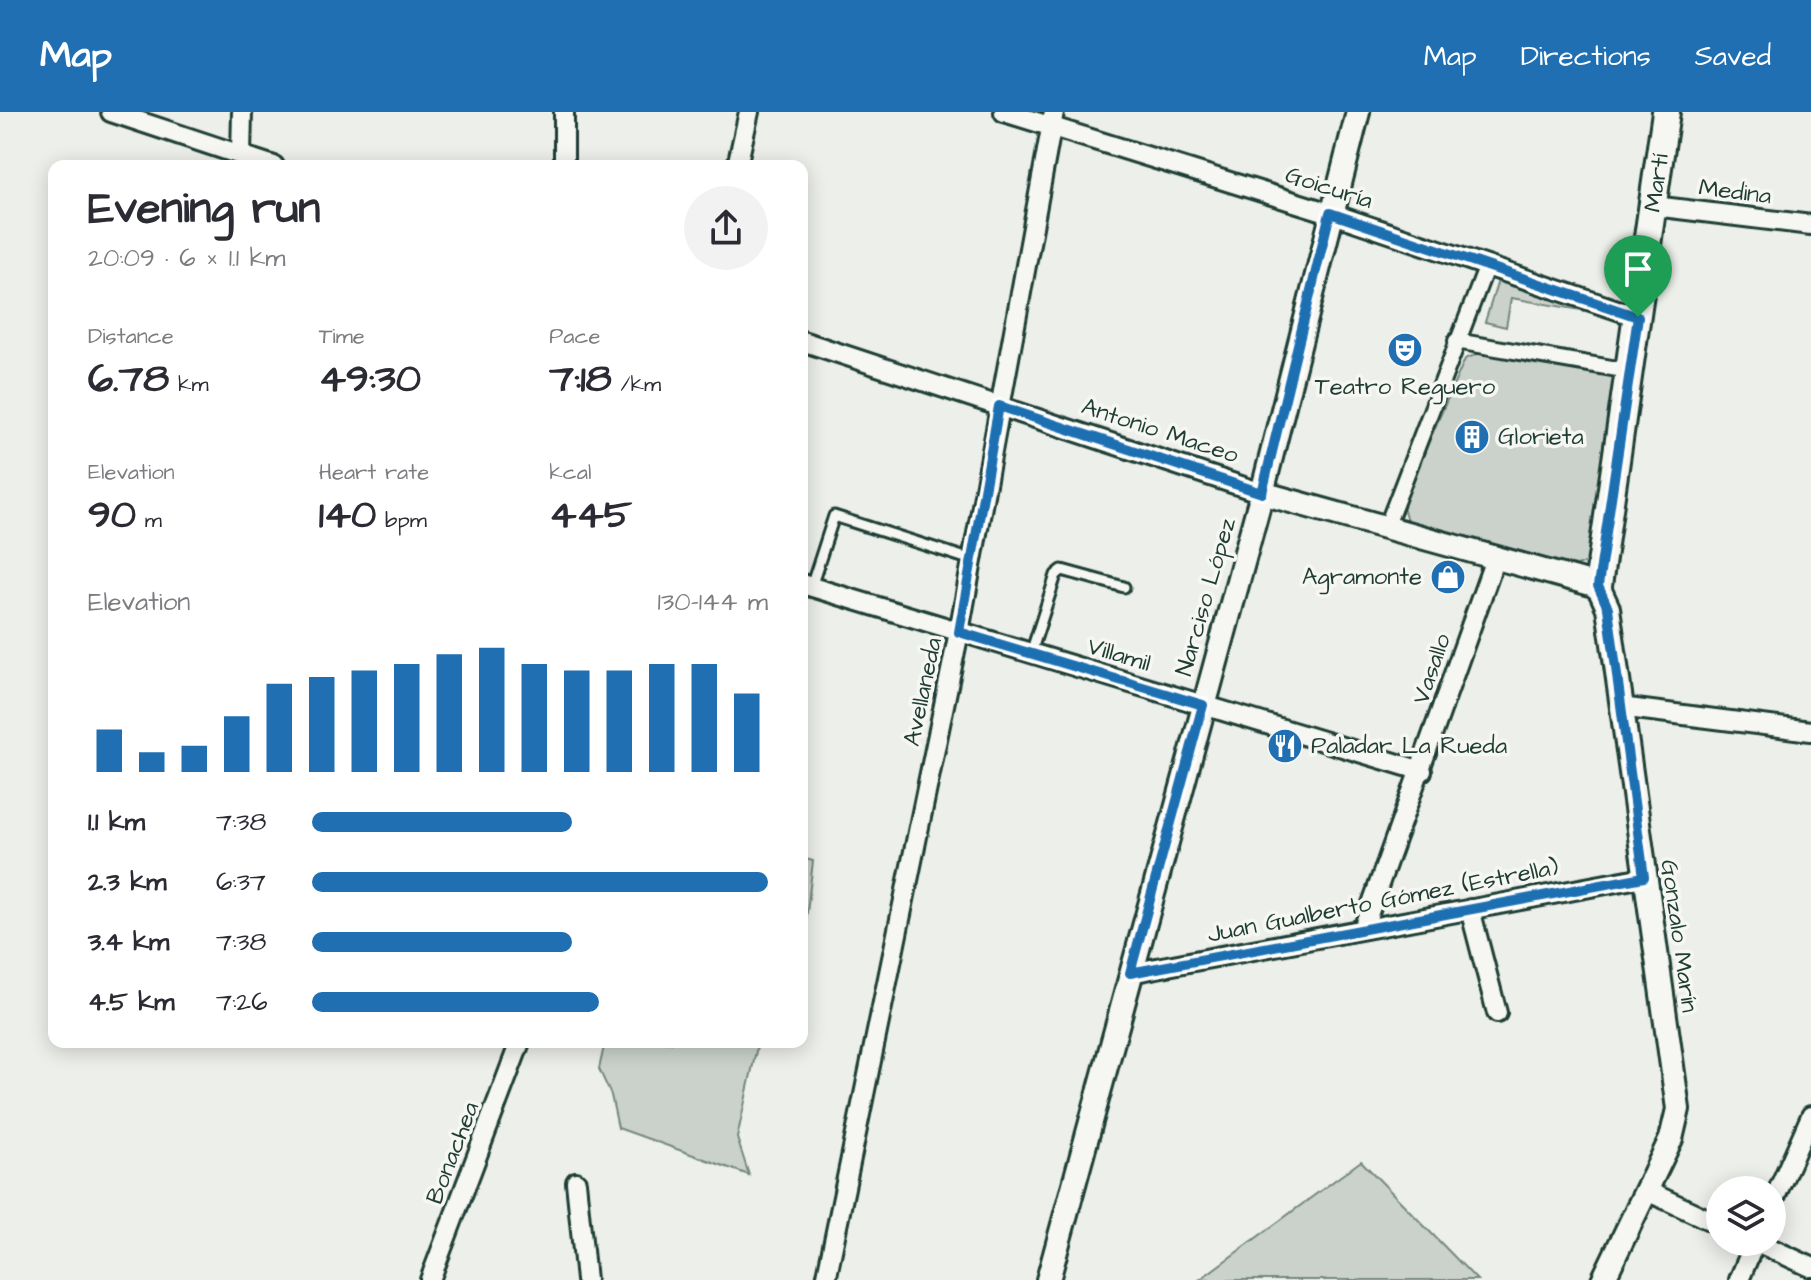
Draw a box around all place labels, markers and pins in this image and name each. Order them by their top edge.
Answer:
pin [1604,235,1672,317]
theatre icon: Teatro Reguero [1386,331,1424,369]
place label: Teatro Reguero [1315,370,1496,405]
building icon: Glorieta [1453,418,1491,456]
place label: Glorieta [1498,420,1584,454]
shop icon: Agramonte [1429,558,1467,596]
place label: Agramonte [1302,560,1422,595]
restaurant icon: Paladar La Rueda [1266,727,1304,765]
place label: Paladar La Rueda [1311,729,1507,763]

